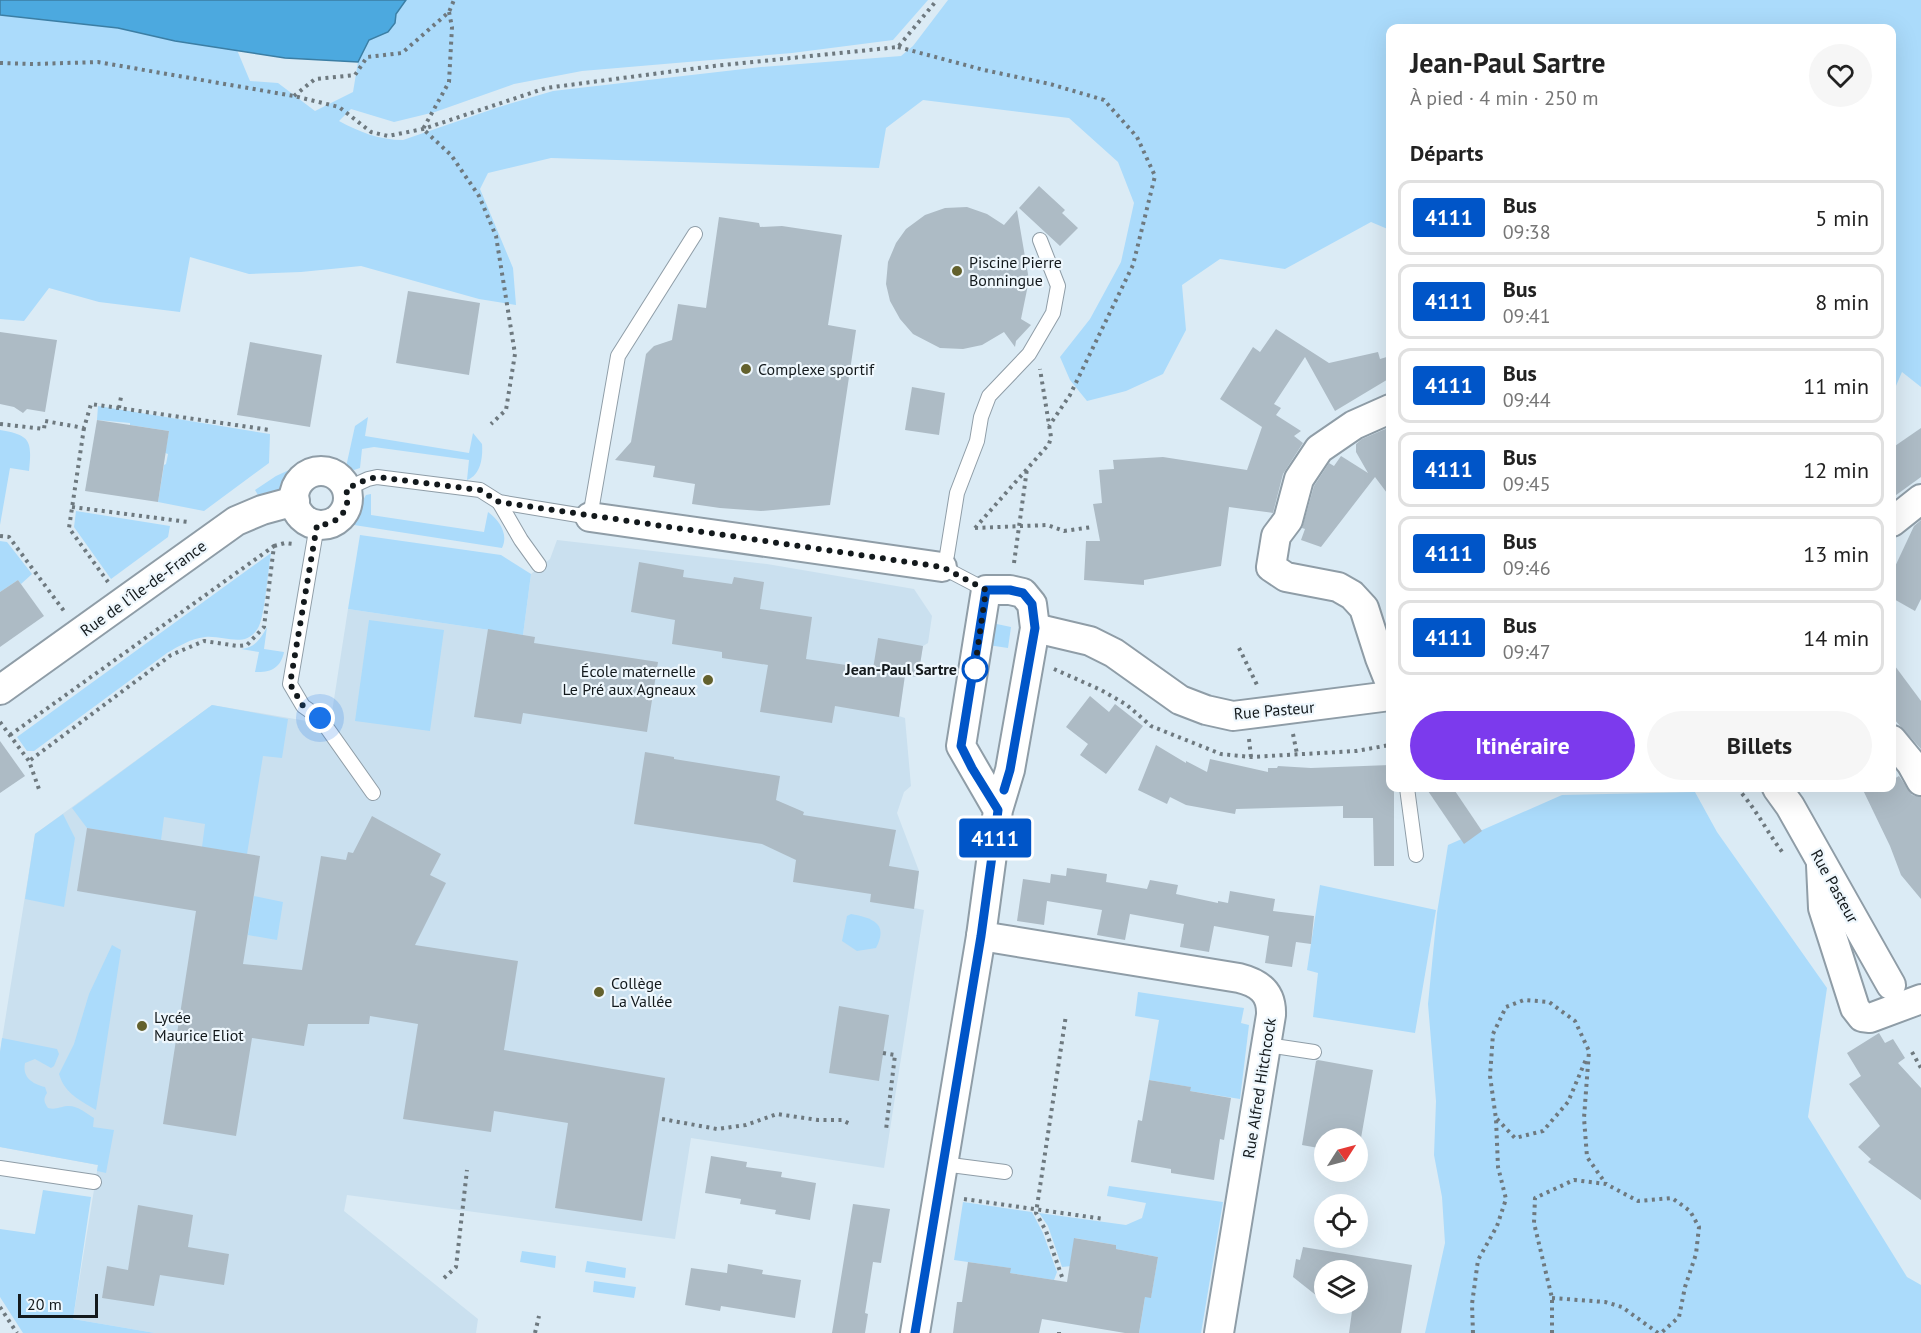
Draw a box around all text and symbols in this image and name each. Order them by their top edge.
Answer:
text: Jean-Paul Sartre [1410,44,1606,81]
button: heart [1809,44,1872,107]
text: À pied · 4 min · 250 m [1410,85,1598,111]
text: Départs [1410,139,1484,167]
text: Bus [1503,191,1537,219]
text: 4111 [1425,204,1473,231]
text: 5 min [1815,204,1869,232]
text: 09:38 [1503,219,1551,245]
place label: Piscine Pierre Bonningue [969,252,1062,290]
marker: Piscine Pierre Bonningue [950,264,964,278]
text: Bus [1503,275,1537,303]
text: 4111 [1425,288,1473,315]
text: 8 min [1815,288,1869,316]
text: 09:41 [1503,303,1551,329]
place label: Complexe sportif [758,359,875,379]
text: Bus [1503,359,1537,387]
marker: Complexe sportif [739,362,753,376]
text: 4111 [1425,372,1473,399]
text: 11 min [1803,372,1869,400]
text: 09:44 [1503,387,1551,413]
text: Bus [1503,443,1537,471]
text: 4111 [1425,456,1473,483]
text: 12 min [1803,456,1869,484]
text: 09:45 [1503,471,1551,497]
text: Bus [1503,527,1537,555]
street label: Rue de l'Île-de-France [76,536,210,640]
text: 4111 [1425,540,1473,567]
text: 13 min [1803,540,1869,568]
text: 09:46 [1503,555,1551,581]
text: Bus [1503,611,1537,639]
text: 4111 [1425,624,1473,651]
text: 14 min [1803,624,1869,652]
text: 09:47 [1503,639,1551,665]
marker: Jean-Paul Sartre [962,656,988,682]
place label: Jean-Paul Sartre [844,659,957,679]
place label: École maternelle Le Pré aux Agneaux [563,661,696,699]
marker: École maternelle Le Pré aux Agneaux [701,673,715,687]
street label: Rue Pasteur [1233,696,1316,723]
your location [305,703,335,733]
button: Itinéraire [1410,711,1635,780]
button: Billets [1647,711,1872,780]
line badge: 4111 [953,818,1037,858]
text: 4111 [971,825,1019,852]
street label: Rue Pasteur [1807,846,1864,927]
place label: Collège La Vallée [611,973,672,1011]
marker: Collège La Vallée [592,985,606,999]
place label: Lycée Maurice Eliot [154,1007,244,1045]
street label: Rue Alfred Hitchcock [1238,1016,1280,1160]
marker: Lycée Maurice Eliot [135,1019,149,1033]
north arrow [1314,1128,1368,1182]
map controls [1314,1128,1368,1314]
button: locate [1314,1194,1368,1248]
button: layers [1314,1260,1368,1314]
scale bar [18,1291,98,1318]
text: 20 m [27,1294,62,1314]

